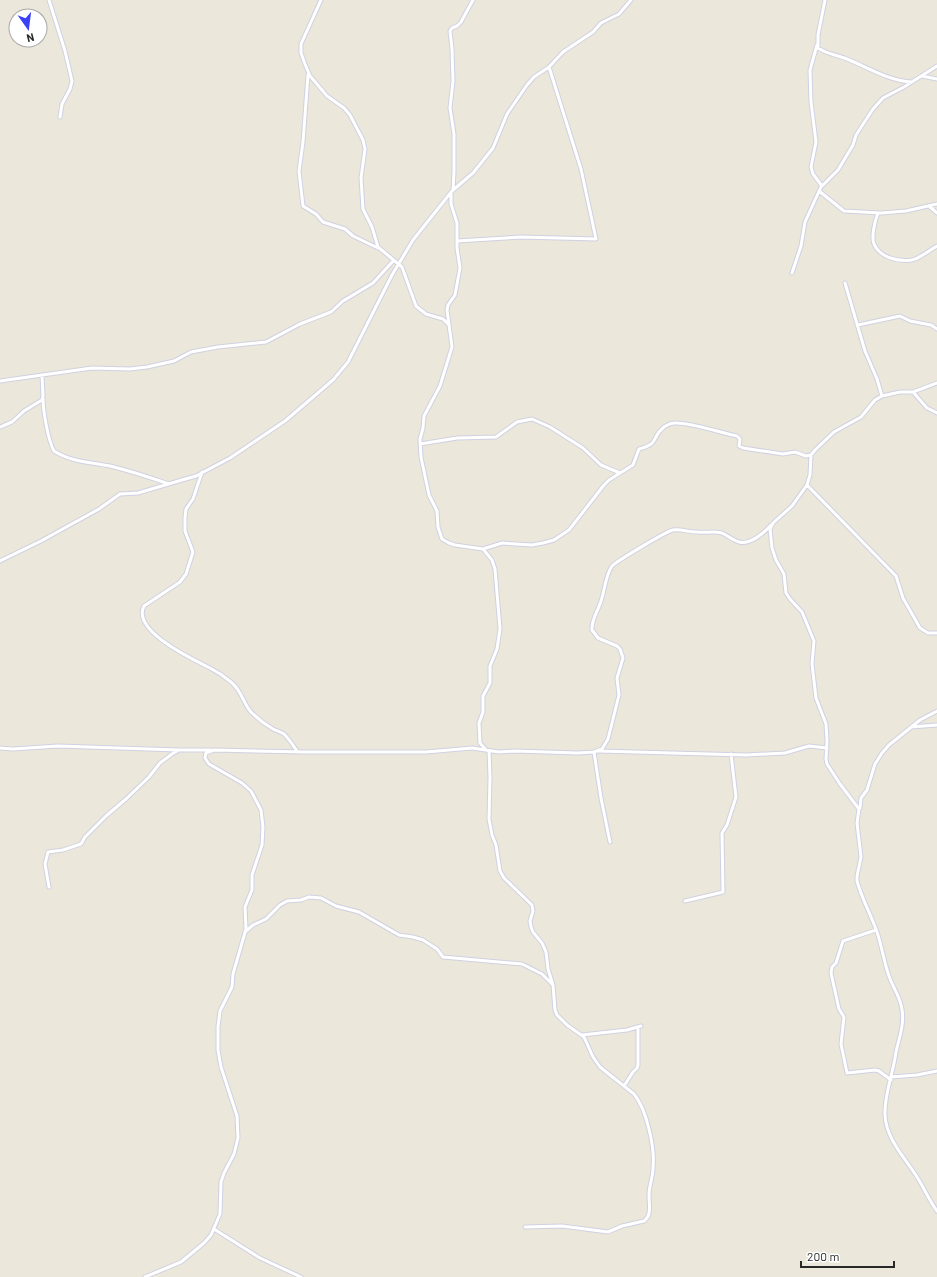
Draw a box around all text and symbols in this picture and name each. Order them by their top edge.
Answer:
north arrow [8,8,48,48]
text: N [25,31,36,45]
scale bar [801,1243,894,1269]
text: 200 m [807,1249,839,1263]

